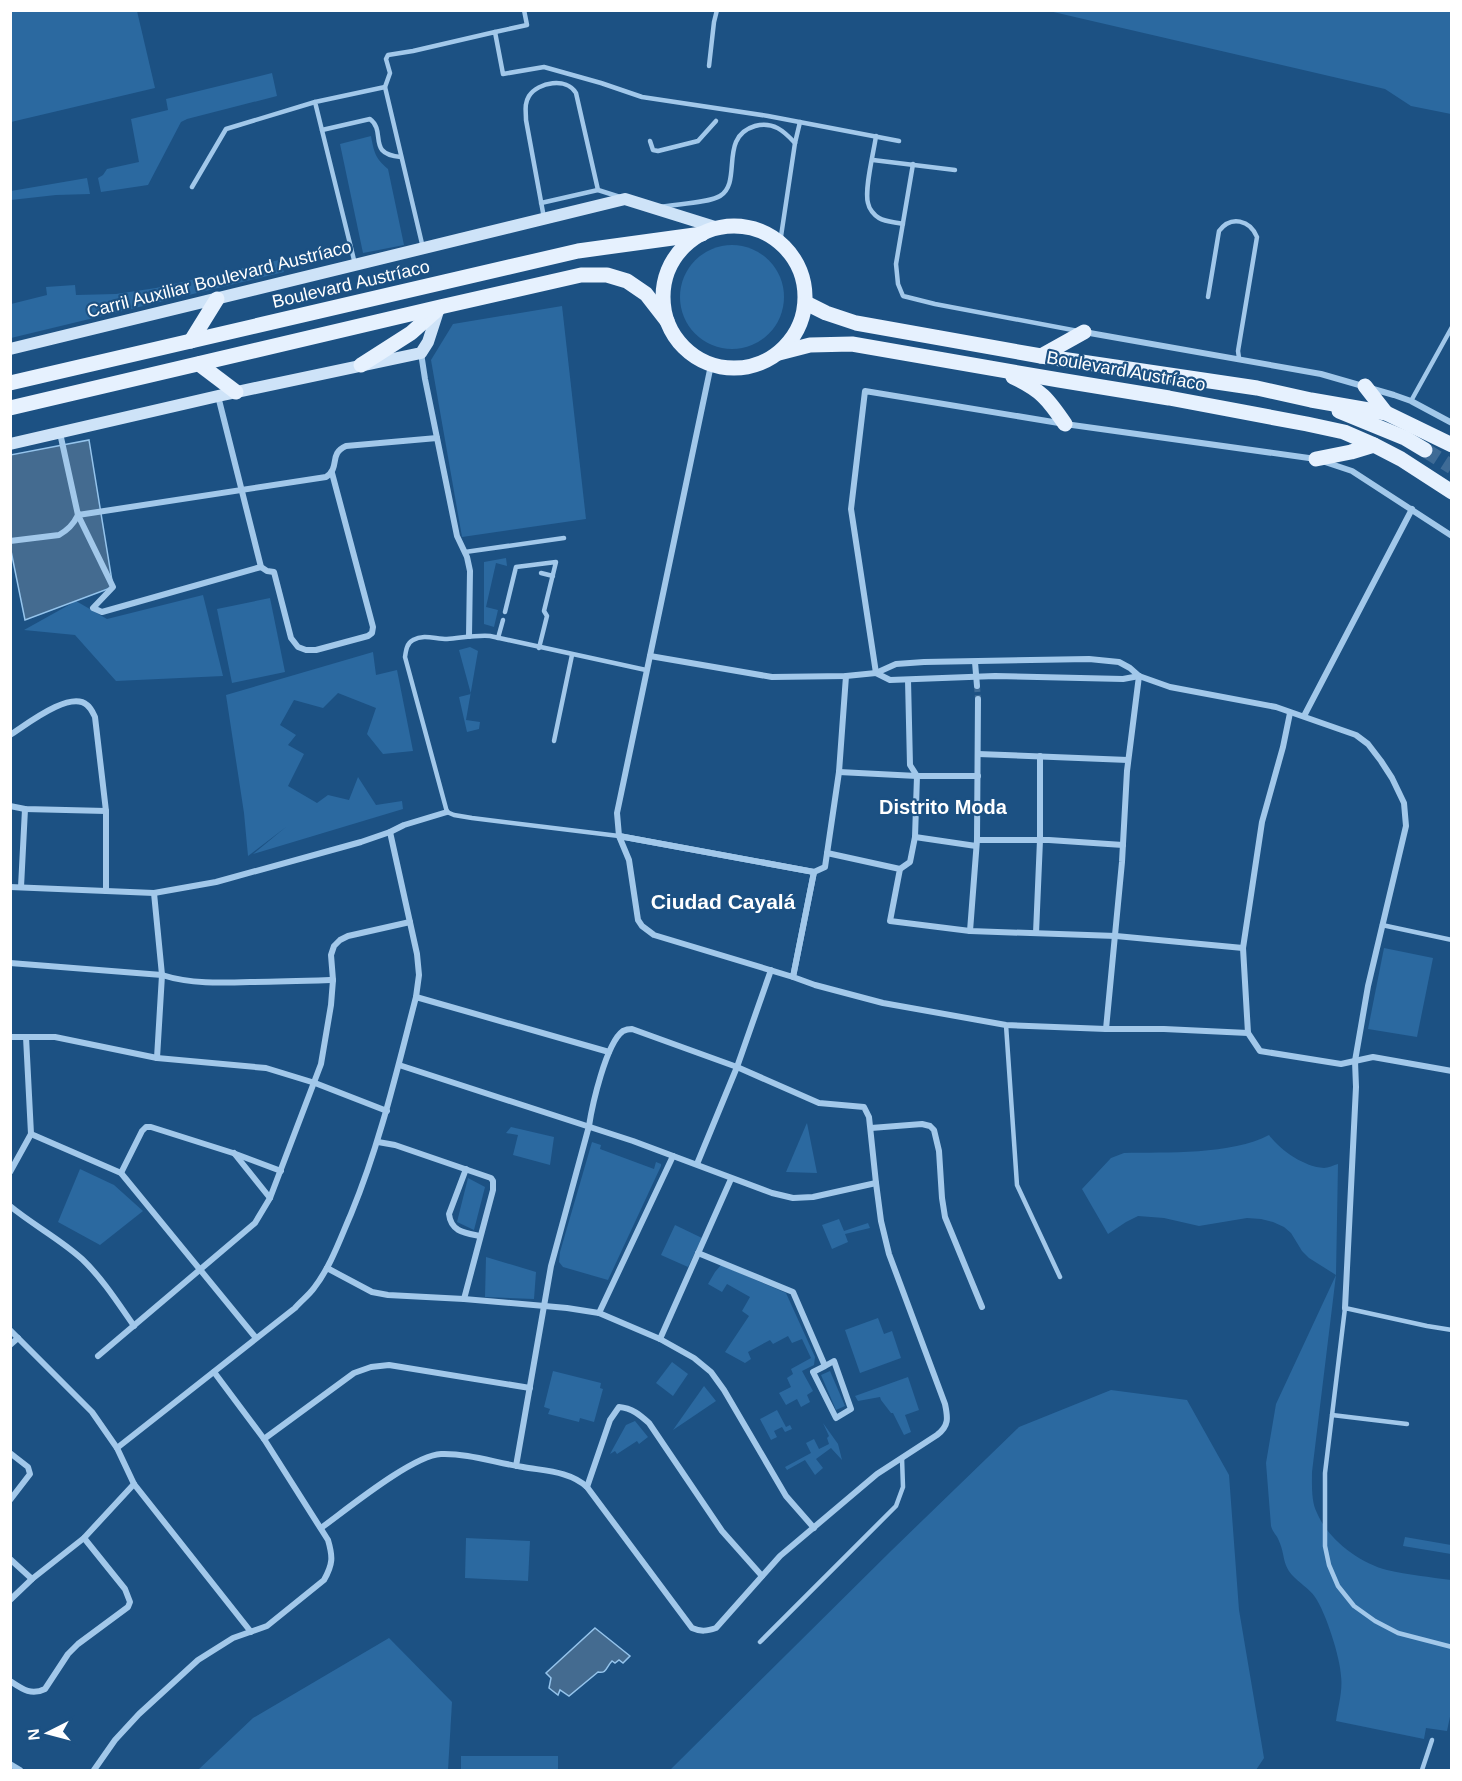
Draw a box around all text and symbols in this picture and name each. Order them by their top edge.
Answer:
street label: Carril Auxiliar Boulevard Austríaco [83,235,355,323]
street label: Boulevard Austríaco [270,255,432,313]
street label: Boulevard Austríaco [1045,347,1207,395]
district label: Distrito Moda [879,796,1008,818]
district label: Ciudad Cayalá [651,890,796,913]
north arrow [18,1703,78,1763]
text: N [25,1728,43,1741]

